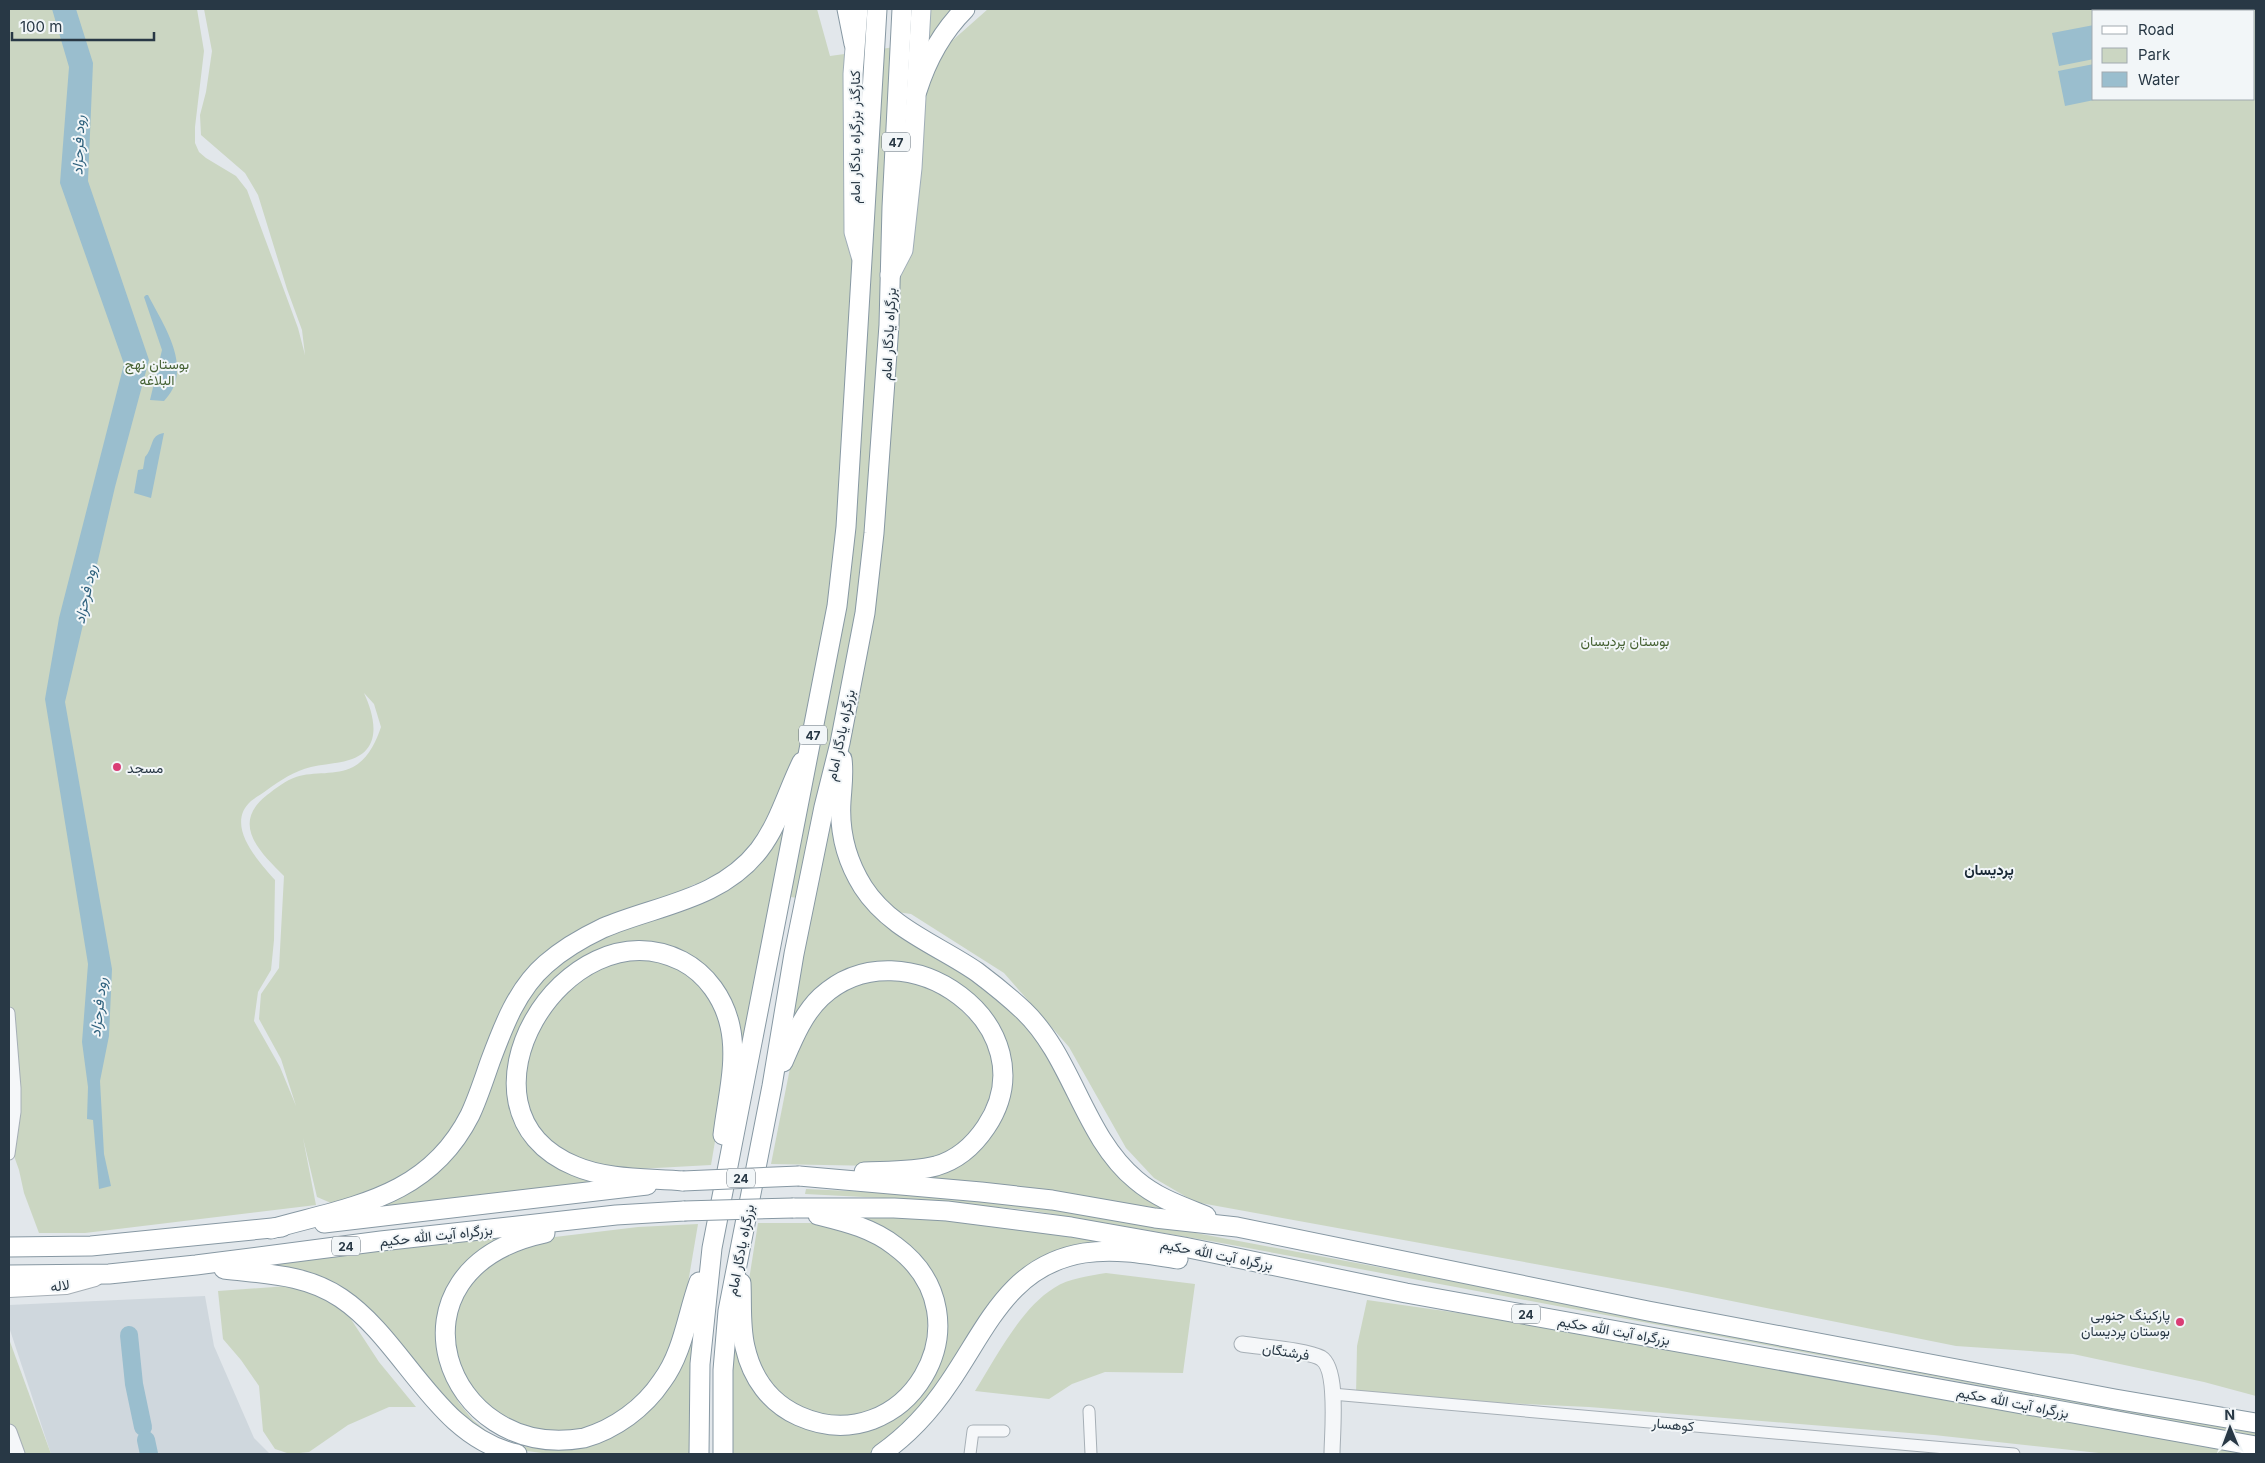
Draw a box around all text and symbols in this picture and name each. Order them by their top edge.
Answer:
scale bar [12,10,155,42]
legend [2092,10,2255,100]
text: 100 m [20,17,62,36]
text: Road [2138,20,2174,39]
text: Park [2138,45,2171,64]
street label: کنارگذر بزرگراه یادگار امام [846,70,864,204]
text: Water [2138,70,2180,89]
water label: رود فرحزاد [67,115,89,175]
road number: 47 [882,132,910,152]
street label: بزرگراه یادگار امام [877,287,900,381]
park label: بوستان نهج البلاغه [125,355,189,389]
water label: رود فرحزاد [69,563,101,625]
park label: بوستان پردیسان [1580,632,1670,651]
street label: بزرگراه یادگار امام [822,688,859,782]
road number: 47 [799,726,827,744]
place label: مسجد [127,759,163,777]
marker: مسجد [111,761,123,773]
district label: پردیسان [1964,860,2014,880]
water label: رود فرحزاد [85,976,111,1038]
road number: 24 [727,1168,755,1188]
street label: بزرگراه یادگار امام [723,1203,758,1297]
street label: بزرگراه آیت الله حکیم [379,1221,494,1250]
street label: بزرگراه آیت الله حکیم [1159,1235,1274,1274]
road number: 24 [332,1236,360,1256]
street label: لاله [49,1275,71,1295]
road number: 24 [1512,1305,1540,1324]
place label: پارکینگ جنوبی بوستان پردیسان [2081,1306,2170,1341]
street label: بزرگراه آیت الله حکیم [1556,1312,1672,1349]
marker: پارکینگ جنوبی بوستان پردیسان [2174,1316,2186,1328]
street label: فرشتگان [1261,1339,1311,1364]
street label: بزرگراه آیت الله حکیم [1955,1383,2070,1422]
north arrow [2205,1403,2255,1453]
text: N [2224,1406,2235,1423]
street label: کوهسار [1650,1414,1695,1435]

